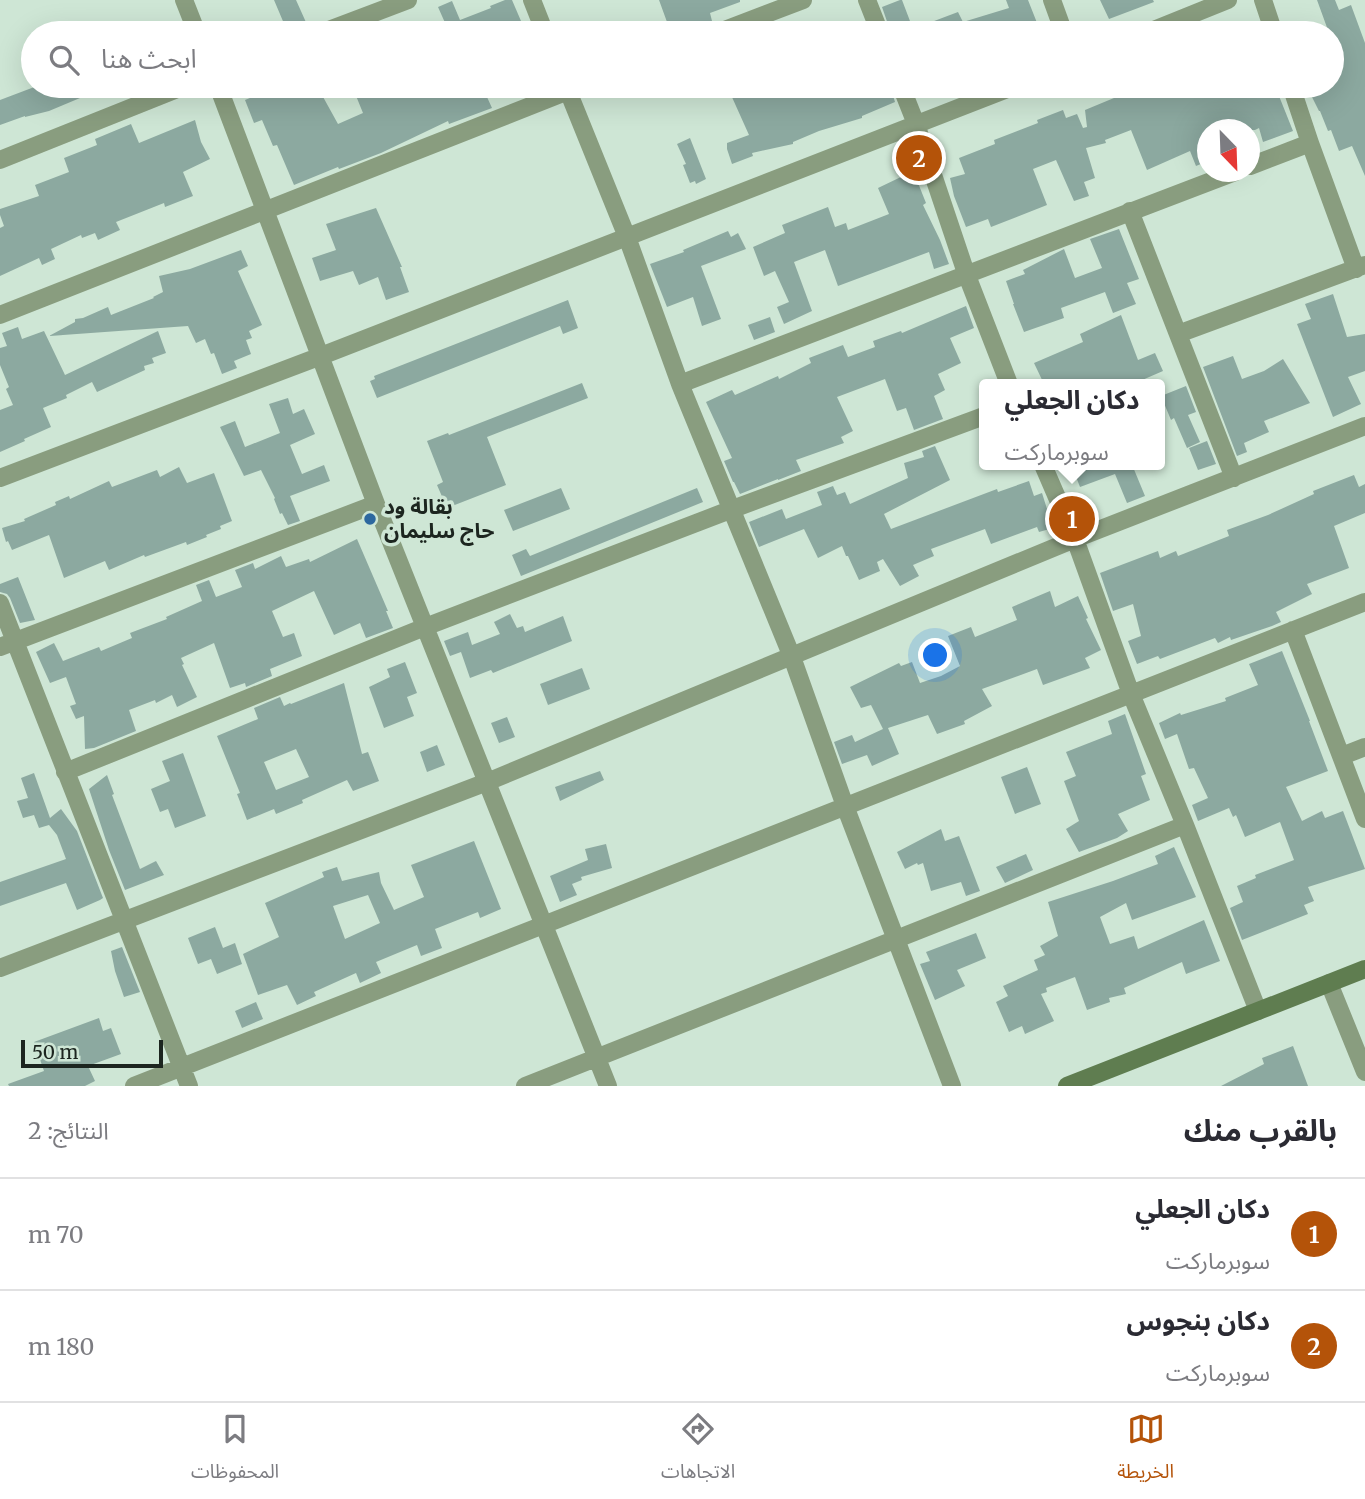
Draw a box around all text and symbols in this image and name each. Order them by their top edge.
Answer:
search box [21,21,1344,98]
icon: search [45,41,83,79]
text: ابحث هنا [101,42,197,75]
north arrow [1197,119,1260,182]
pin: 2 [896,132,942,184]
popup [979,379,1165,470]
text: دكان الجعلي [1005,383,1139,416]
text: سوبرماركت [1005,437,1109,466]
place label: بقالة ود حاج سليمان [384,493,494,546]
pin: 1 [1049,493,1095,545]
marker: بقالة ود حاج سليمان [362,511,378,527]
your location [918,638,952,672]
scale bar [21,1037,163,1069]
text: 50 m [32,1040,78,1064]
text: بالقرب منك [1184,1111,1337,1149]
text: النتائج: 2 [28,1116,109,1145]
text: دكان الجعلي [1135,1192,1270,1225]
text: 70 m [28,1220,84,1249]
text: 1 [1309,1220,1319,1249]
text: سوبرماركت [1166,1246,1270,1275]
text: دكان بنجوس [1127,1304,1270,1337]
text: 180 m [28,1332,94,1361]
text: 2 [1307,1332,1321,1361]
text: سوبرماركت [1166,1358,1270,1387]
tab: المحفوظات [191,1410,279,1492]
tab: الاتجاهات [661,1410,735,1492]
tab: الخريطة [1117,1410,1174,1492]

